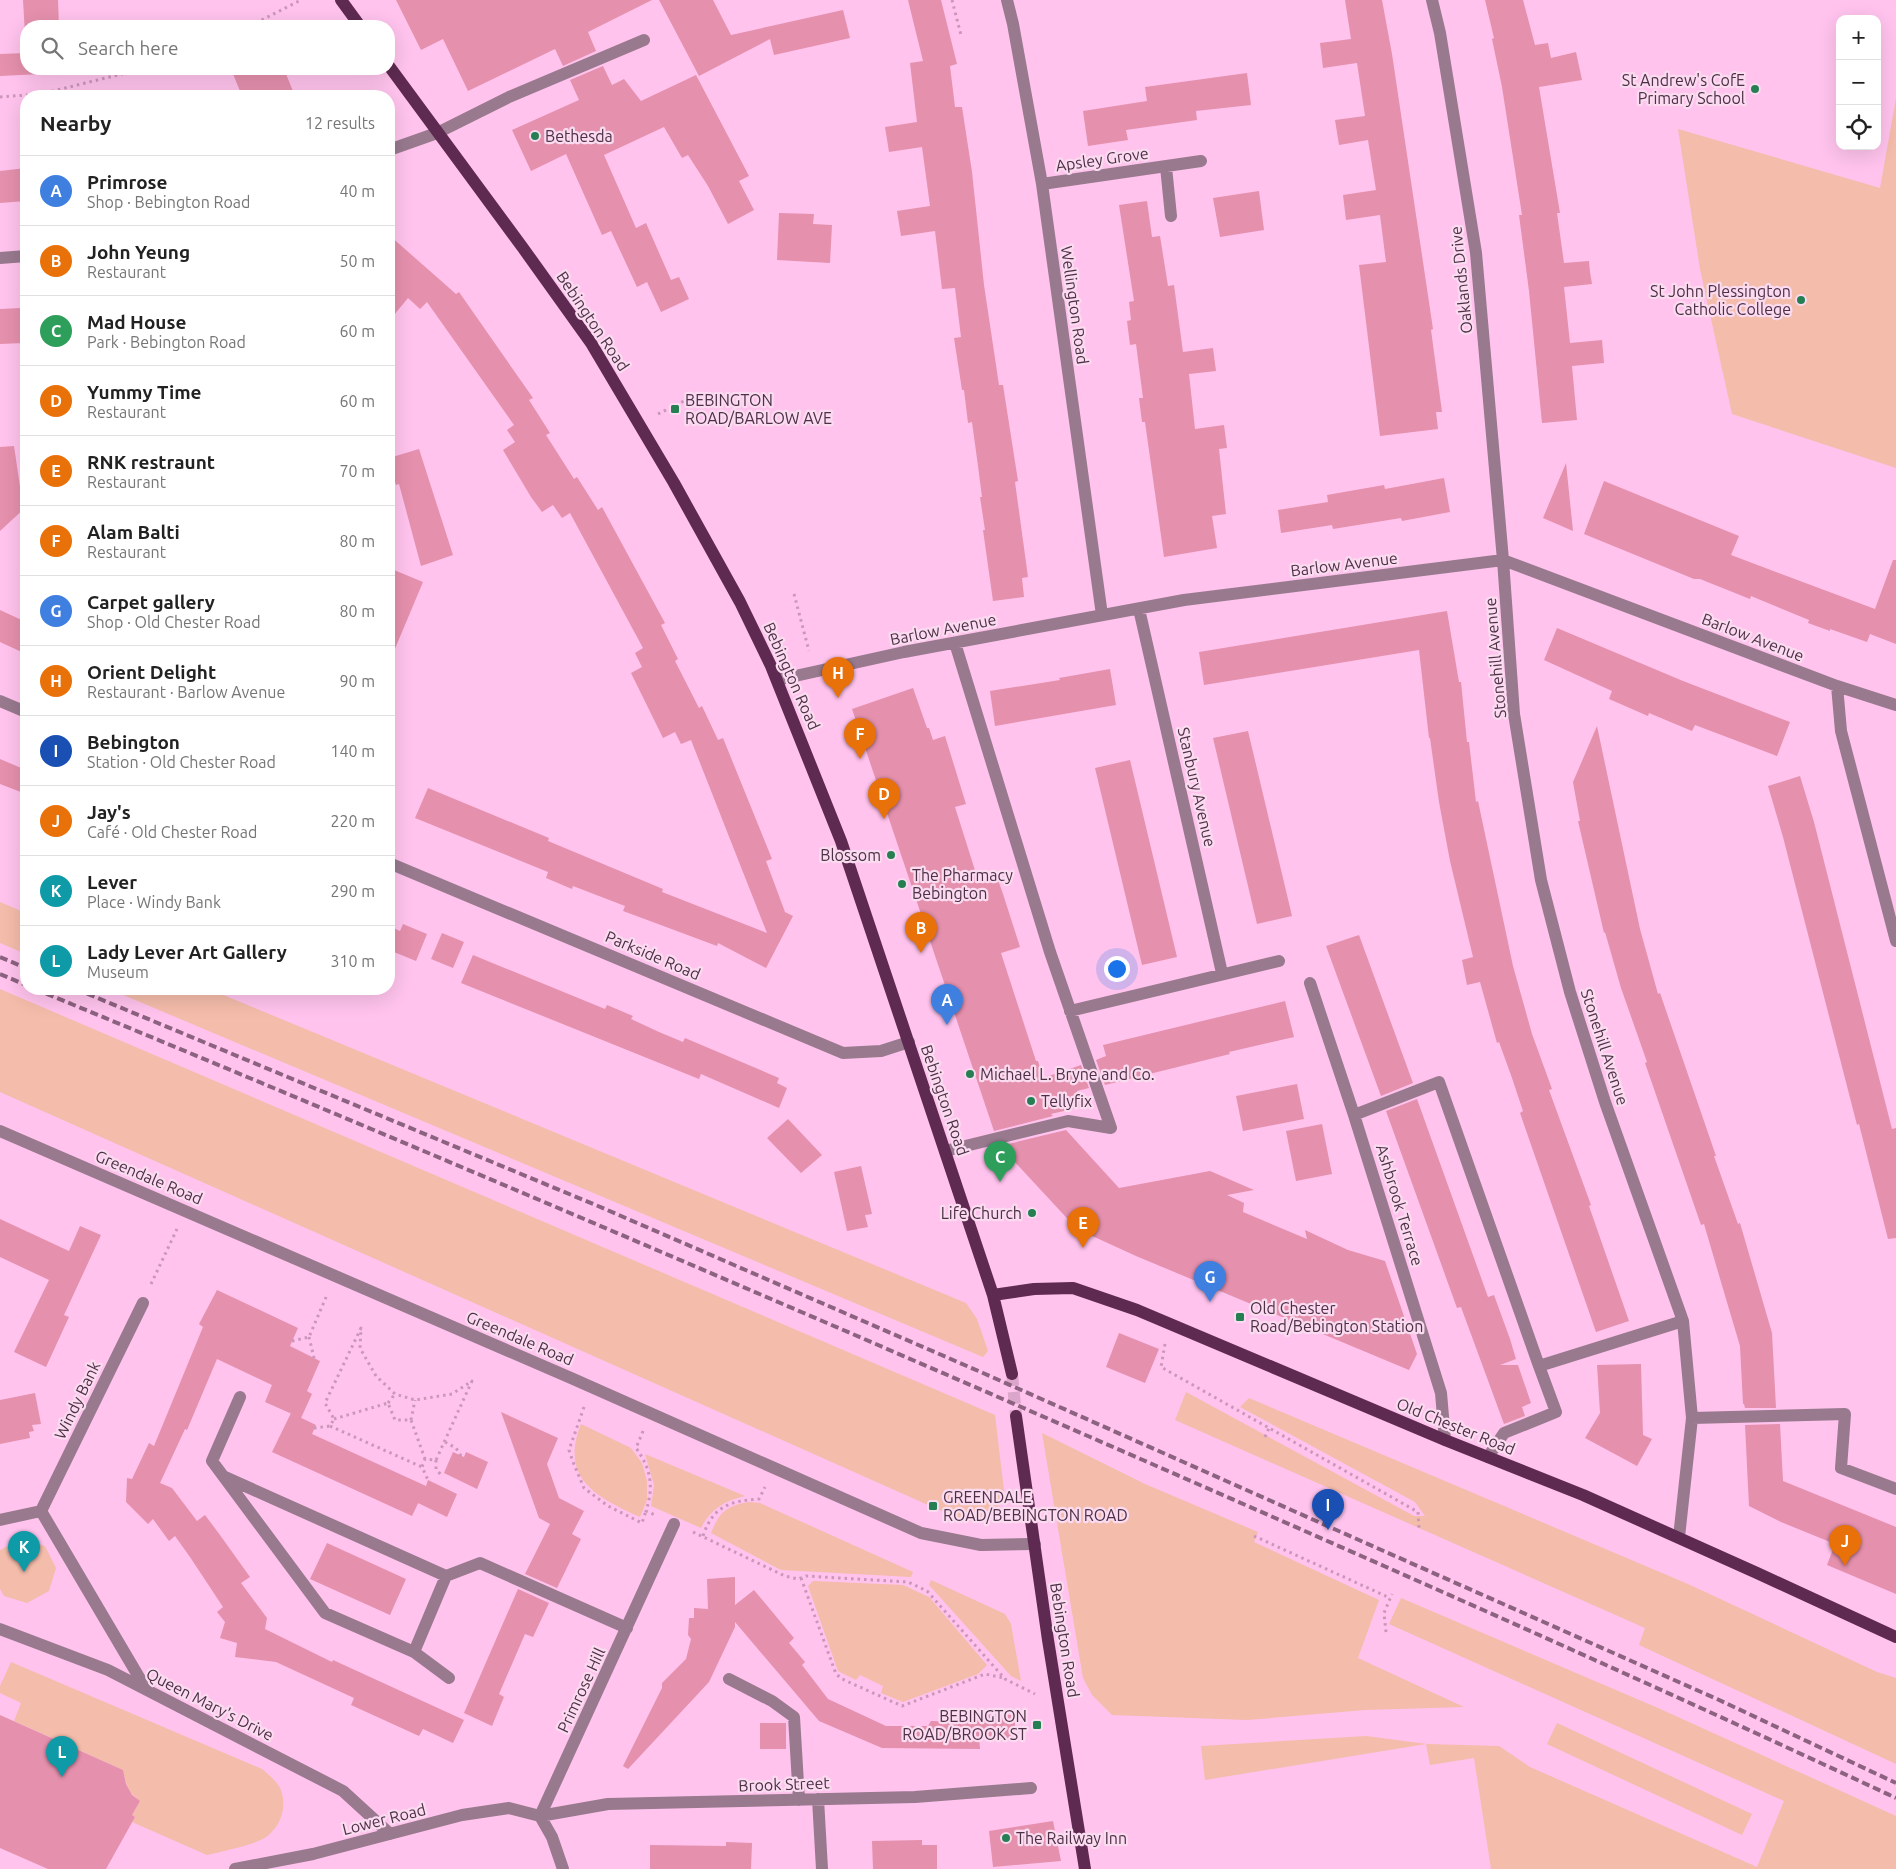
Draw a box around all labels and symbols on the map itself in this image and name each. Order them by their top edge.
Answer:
place label: St Andrew's CofE Primary School [1622,71,1745,107]
marker: St Andrew's CofE Primary School [1749,83,1761,95]
place label: Bethesda [545,127,613,145]
marker: Bethesda [529,130,541,142]
street label: Apsley Grove [1054,144,1150,174]
street label: Oaklands Drive [1446,225,1476,335]
street label: Wellington Road [1058,245,1092,365]
street label: Bebington Road [553,268,633,374]
place label: St John Plessington Catholic College [1650,282,1791,318]
marker: St John Plessington Catholic College [1795,294,1807,306]
place label: BEBINGTON ROAD/BARLOW AVE [685,391,832,427]
marker: BEBINGTON ROAD/BARLOW AVE [669,403,681,415]
street label: Barlow Avenue [1289,548,1399,580]
street label: Stonehill Avenue [1481,597,1509,719]
street label: Barlow Avenue [1699,609,1807,665]
street label: Barlow Avenue [888,610,998,648]
street label: Bebington Road [760,619,824,733]
pin: H [822,657,854,698]
pin: F [844,718,876,759]
street label: Stanbury Avenue [1174,725,1220,849]
pin: D [868,778,900,819]
place label: Blossom [820,846,881,864]
marker: Blossom [885,849,897,861]
place label: The Pharmacy Bebington [912,866,1013,902]
marker: The Pharmacy Bebington [896,878,908,890]
pin: B [905,912,937,953]
street label: Parkside Road [603,927,703,983]
your location [1104,956,1130,982]
pin: A [931,984,963,1025]
street label: Stonehill Avenue [1578,987,1632,1107]
street label: Bebington Road [918,1042,972,1158]
place label: Michael L. Bryne and Co. [980,1065,1155,1083]
marker: Michael L. Bryne and Co. [964,1068,976,1080]
place label: Tellyfix [1041,1092,1092,1110]
marker: Tellyfix [1025,1095,1037,1107]
pin: C [984,1141,1016,1182]
street label: Ashbrook Terrace [1373,1142,1427,1268]
street label: Greendale Road [93,1146,205,1208]
place label: Life Church [941,1204,1022,1222]
marker: Life Church [1026,1207,1038,1219]
pin: E [1067,1207,1099,1248]
pin: G [1194,1261,1226,1302]
place label: Old Chester Road/Bebington Station [1250,1299,1423,1335]
street label: Greendale Road [464,1307,576,1369]
marker: Old Chester Road/Bebington Station [1234,1311,1246,1323]
street label: Windy Bank [50,1358,104,1442]
street label: Old Chester Road [1394,1394,1518,1458]
place label: GREENDALE ROAD/BEBINGTON ROAD [943,1488,1128,1524]
pin: I [1312,1489,1344,1530]
marker: GREENDALE ROAD/BEBINGTON ROAD [927,1500,939,1512]
pin: J [1829,1525,1861,1566]
pin: K [8,1531,40,1572]
street label: Bebington Road [1047,1581,1083,1699]
street label: Primrose Hill [553,1645,609,1735]
street label: Queen Mary's Drive [143,1664,277,1744]
place label: BEBINGTON ROAD/BROOK ST [902,1707,1027,1743]
marker: BEBINGTON ROAD/BROOK ST [1031,1719,1043,1731]
pin: L [46,1736,78,1777]
street label: Brook Street [738,1773,831,1795]
street label: Lower Road [340,1800,428,1838]
place label: The Railway Inn [1016,1829,1127,1847]
marker: The Railway Inn [1000,1832,1012,1844]

